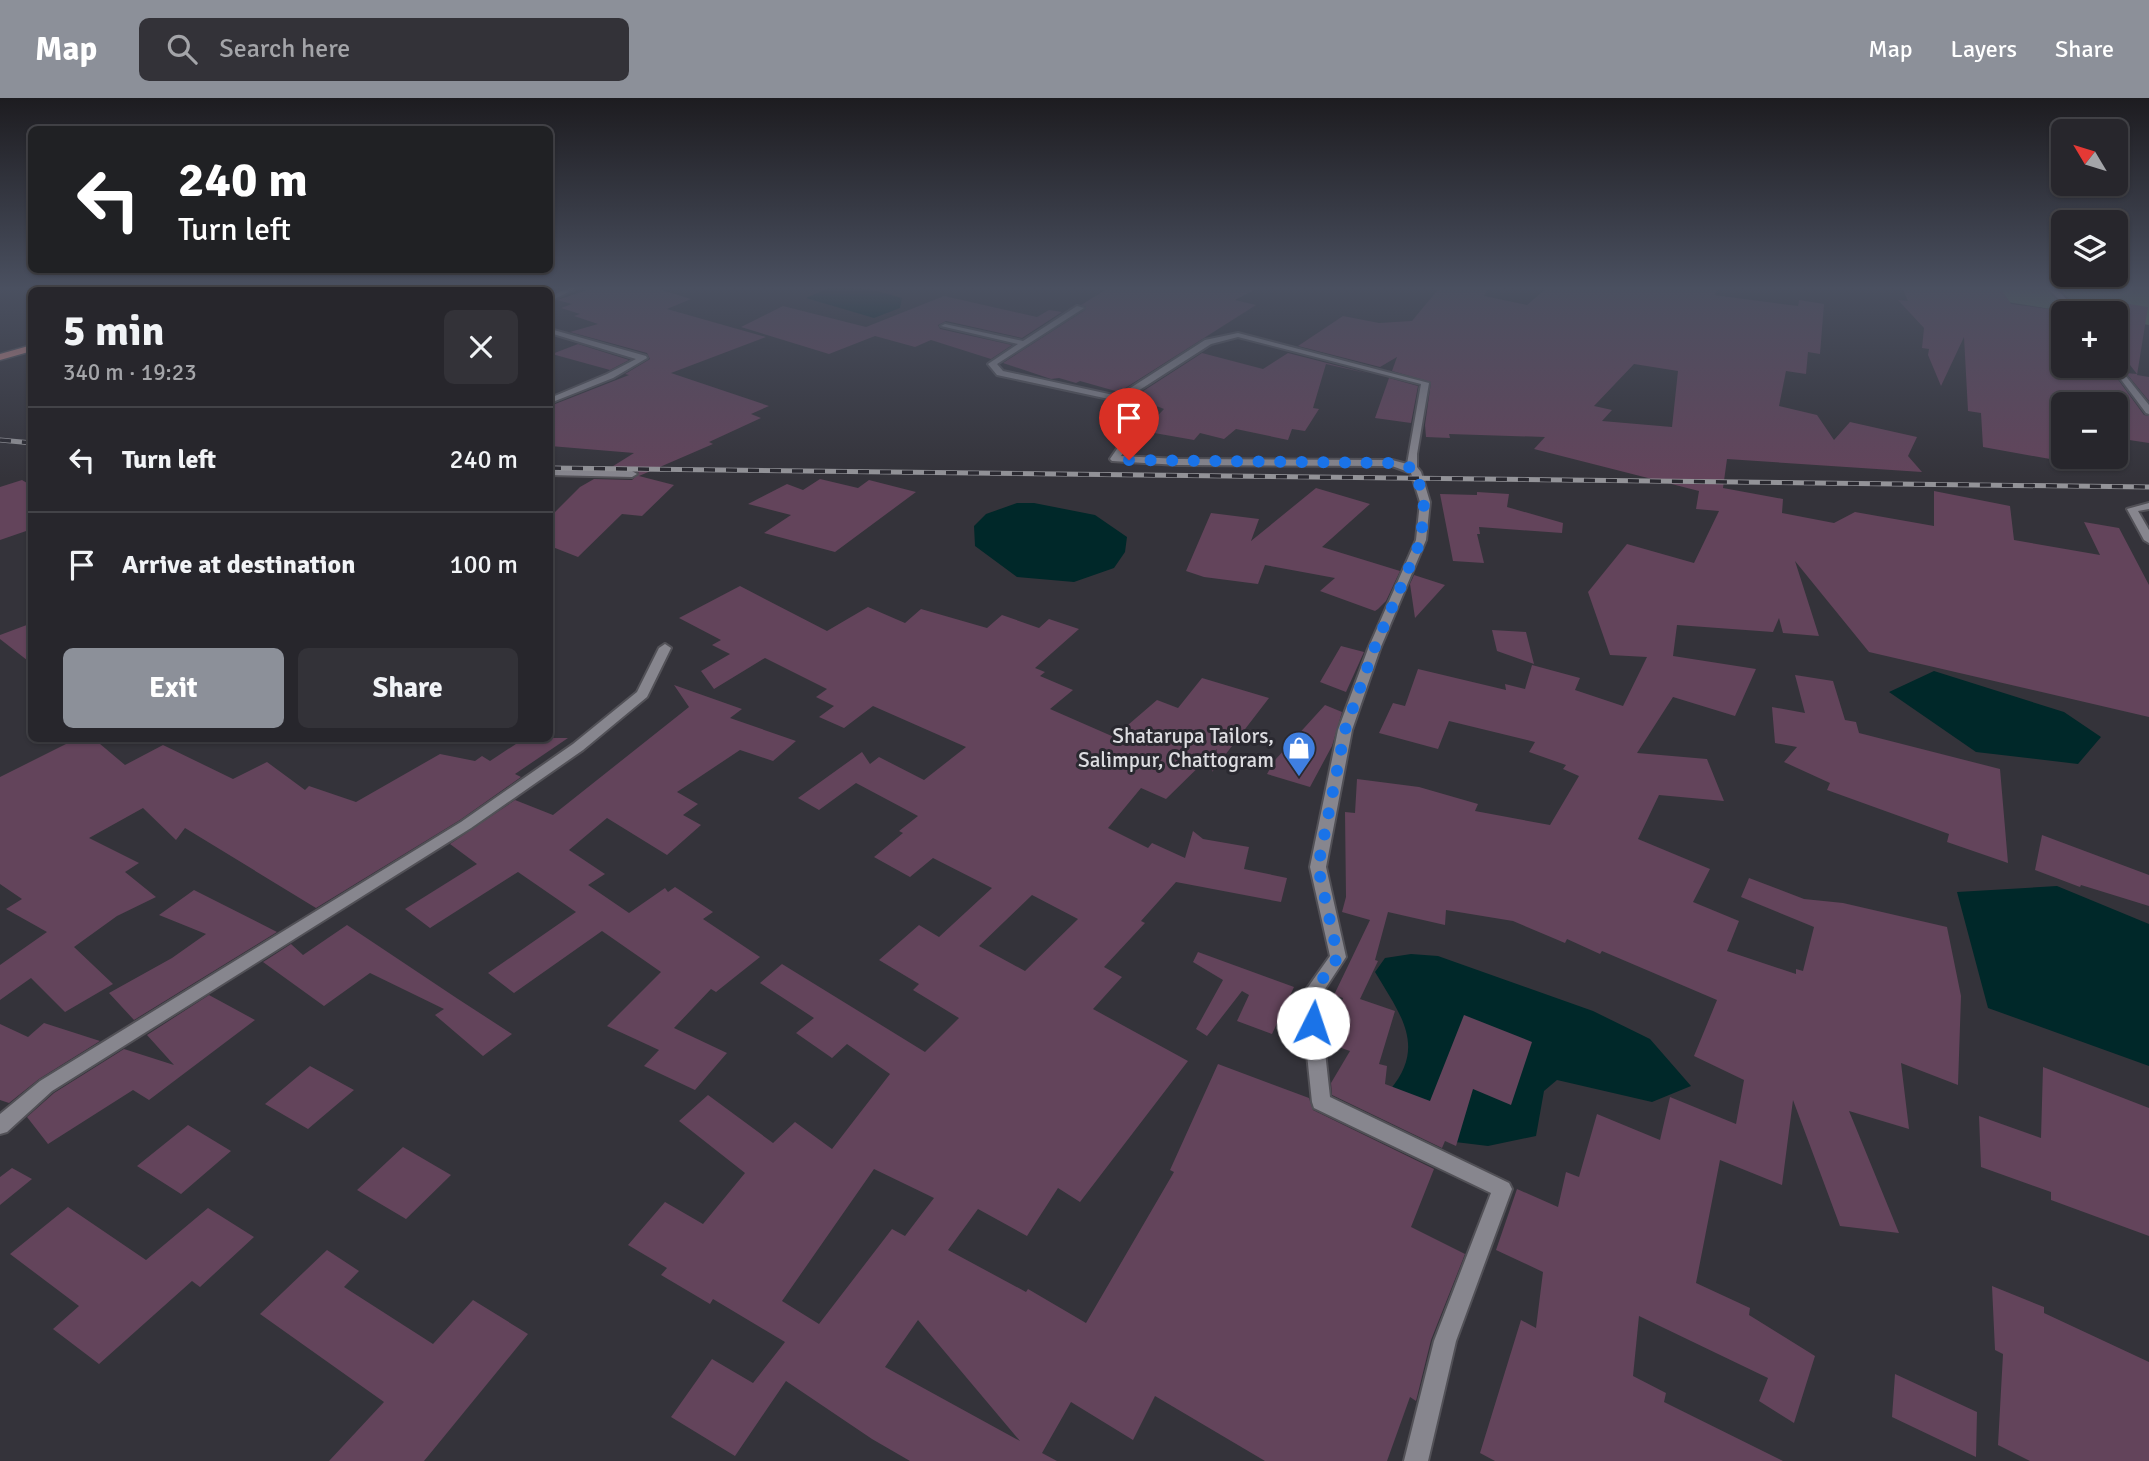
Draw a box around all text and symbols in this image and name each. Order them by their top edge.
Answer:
search box [139,18,629,81]
text: Map [35,29,97,70]
icon: search [163,30,201,68]
text: Search here [219,33,350,65]
text: Map [1868,34,1913,64]
text: Layers [1951,34,2017,64]
text: Share [2055,34,2114,64]
north arrow [2051,119,2128,196]
map controls [2051,119,2128,469]
text: 240 m [178,150,308,210]
icon: left [63,154,154,245]
text: Turn left [178,210,291,249]
button: layers [2051,210,2128,287]
button: + [2051,301,2128,378]
text: 5 min [63,306,164,357]
button: close [444,310,518,384]
text: 340 m · 19:23 [63,358,197,387]
pin [1099,388,1159,460]
button: − [2051,392,2128,469]
icon: arrive [1110,399,1148,437]
icon: left [63,441,101,479]
text: Turn left [122,444,216,476]
text: 240 m [449,444,518,476]
icon: arrive [63,546,101,584]
text: Arrive at destination [122,549,355,581]
text: 100 m [449,549,518,581]
button: Exit [63,648,284,728]
button: Share [298,648,518,728]
place label: Shatarupa Tailors, Salimpur, Chattogram [1078,723,1274,773]
shop icon: Shatarupa Tailors, Salimpur, Chattogram [1280,729,1318,778]
position arrow [1276,986,1350,1060]

